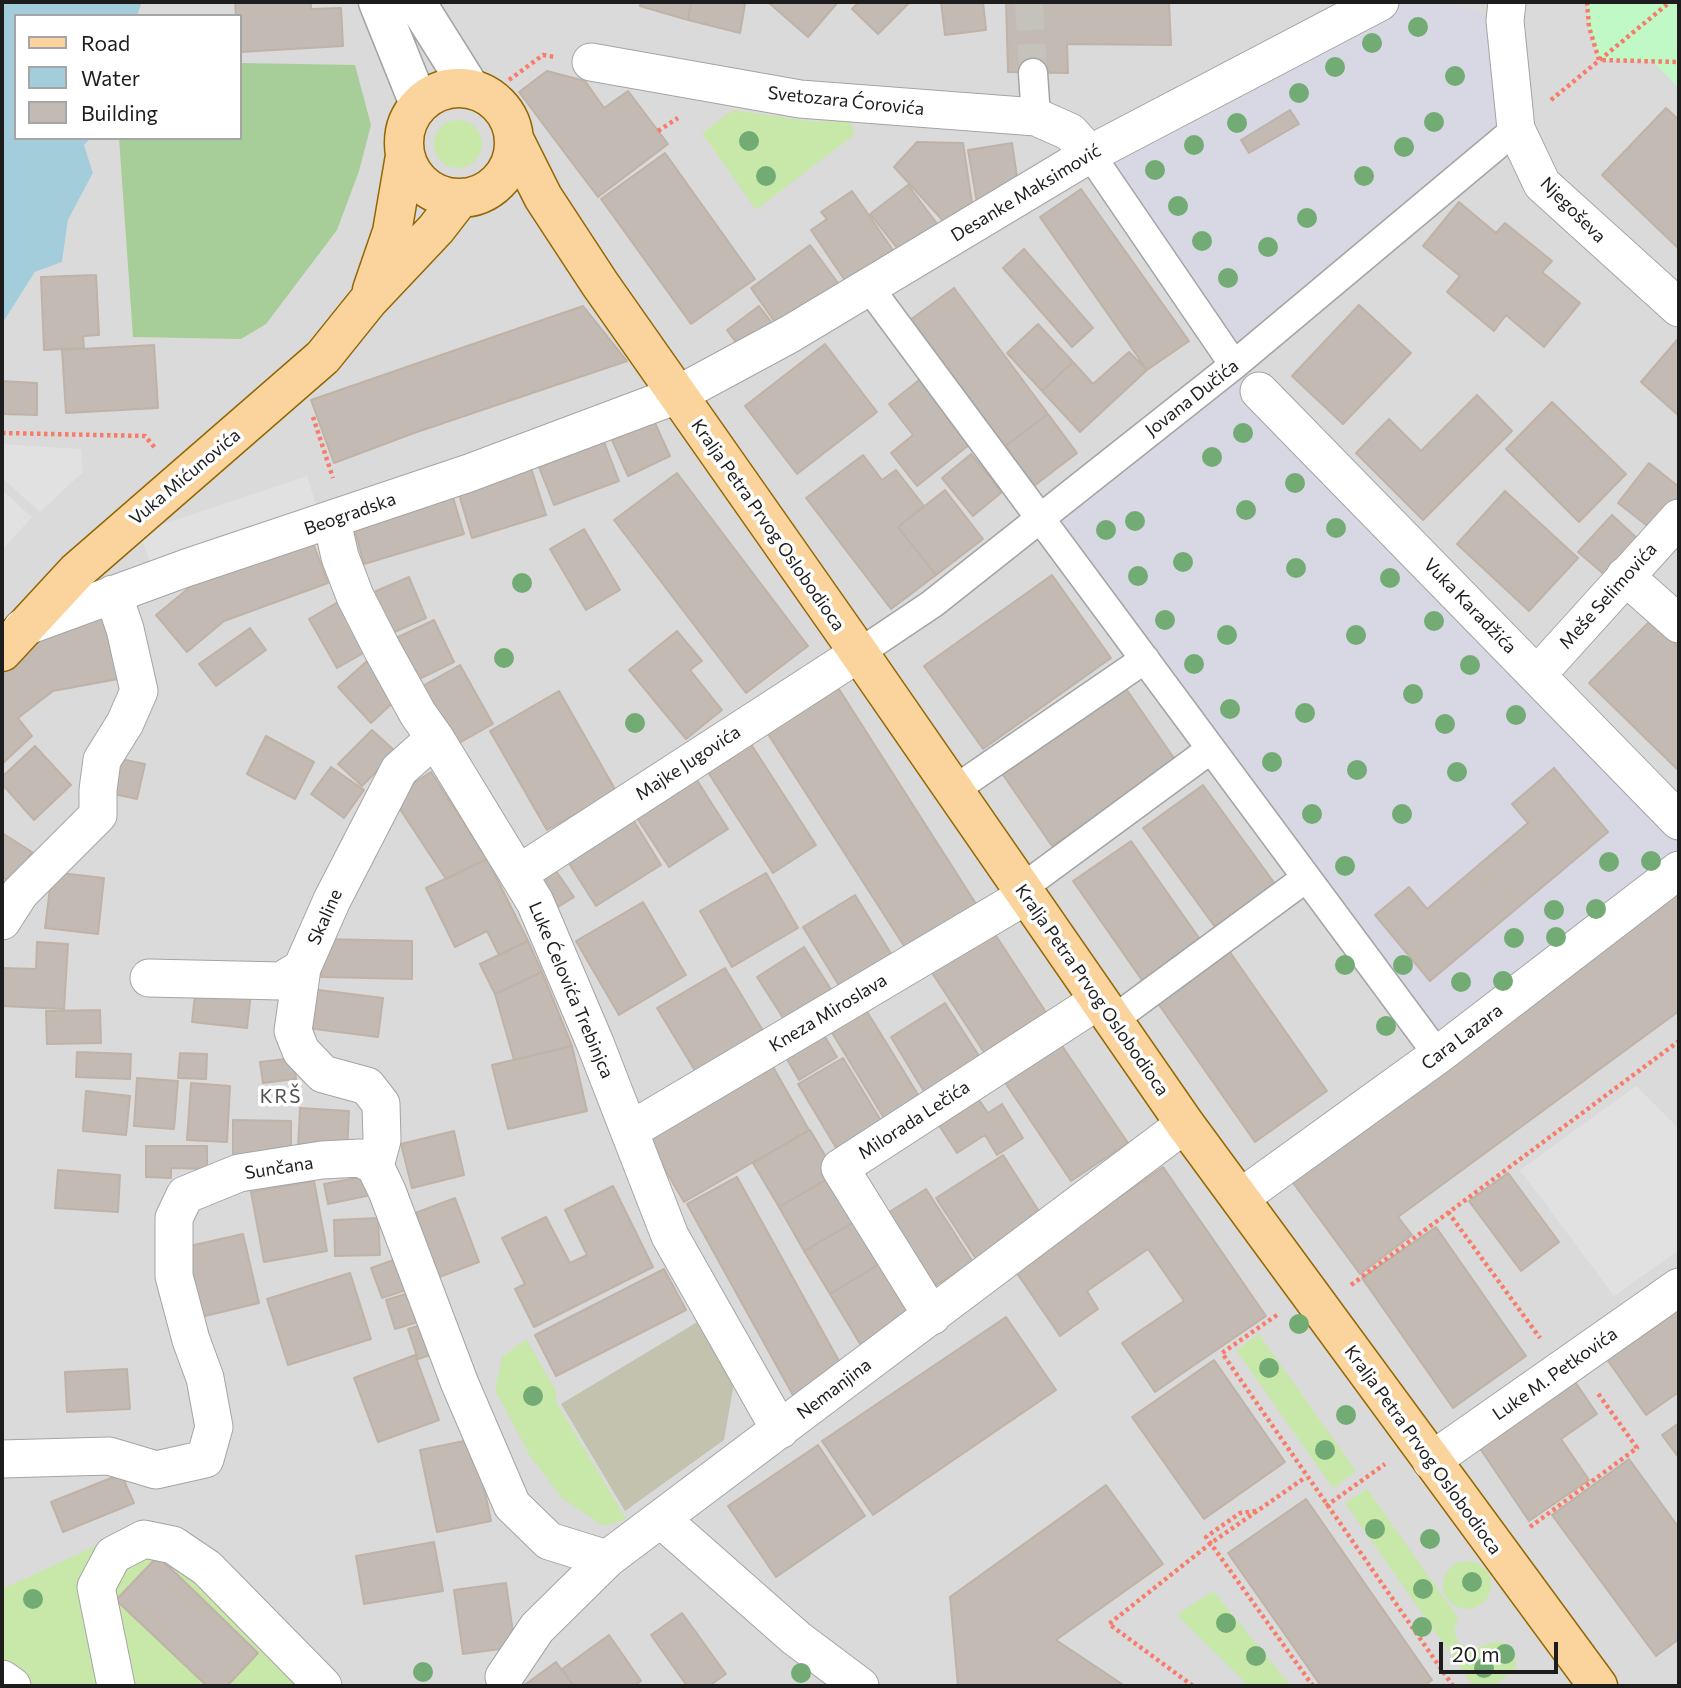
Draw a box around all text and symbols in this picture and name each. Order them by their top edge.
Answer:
legend [14,14,242,140]
text: Road [81,30,130,55]
text: Water [81,65,140,90]
street label: Svetozara Ćorovića [767,82,925,120]
text: Building [81,100,158,125]
street label: Desanke Maksimović [947,140,1105,246]
street label: Njegoševa [1536,173,1610,247]
street label: Jovana Dučića [1141,355,1243,441]
street label: Kralja Petra Prvog Oslobodioca [687,415,849,635]
street label: Vuka Mićunovića [125,424,245,530]
street label: Beogradska [301,488,399,540]
street label: Meše Selimovića [1555,538,1661,654]
street label: Vuka Karadžića [1419,554,1521,658]
street label: Majke Jugovića [631,721,745,805]
street label: Kralja Petra Prvog Oslobodioca [1011,880,1173,1100]
street label: Skaline [303,886,347,948]
street label: Luke Ćelovića Trebinjca [524,898,618,1082]
street label: Kneza Miroslava [765,969,891,1057]
street label: Cara Lazara [1417,999,1507,1075]
street label: Milorada Lečića [854,1076,974,1164]
district label: KRŠ [260,1086,302,1108]
street label: Sunčana [243,1152,315,1184]
street label: Luke M. Petkovića [1488,1323,1622,1425]
street label: Kralja Petra Prvog Oslobodioca [1340,1341,1506,1559]
street label: Nemanjina [793,1354,875,1424]
scale bar [1443,1628,1562,1672]
text: 20 m [1452,1641,1500,1666]

